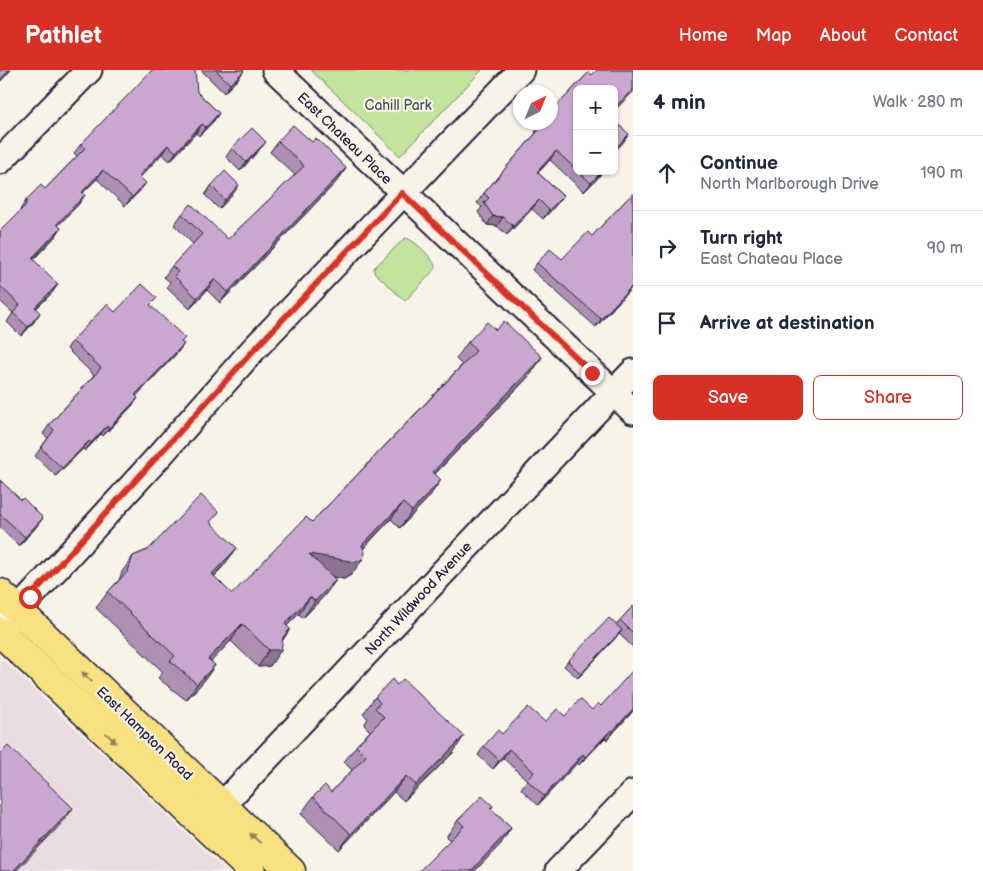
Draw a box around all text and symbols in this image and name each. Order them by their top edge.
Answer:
text: Pathlet [25,21,102,50]
text: Home [679,25,728,46]
text: Map [756,25,792,46]
text: About [820,25,867,46]
text: Contact [895,25,958,46]
north arrow [513,85,558,130]
map controls [573,85,618,175]
button: + [573,85,618,130]
street label: East Chateau Place [294,89,396,188]
text: 4 min [653,90,706,115]
text: Walk · 280 m [873,93,963,112]
park label: Cahill Park [364,97,432,114]
button: − [573,130,618,175]
text: Continue [700,152,778,175]
icon: ahead [653,159,681,187]
text: 190 m [921,164,963,183]
text: North Marlborough Drive [700,175,879,194]
text: Turn right [700,227,783,250]
icon: right [653,234,681,262]
text: 90 m [927,239,963,258]
text: East Chateau Place [700,250,843,269]
icon: arrive [653,309,681,337]
text: Arrive at destination [700,312,875,335]
route end [581,362,604,385]
button: Save [653,375,803,420]
button: Share [813,375,963,420]
street label: North Wildwood Avenue [361,538,475,659]
route start [19,586,42,609]
one-way arrow [82,671,94,683]
street label: East Hampton Road [93,683,196,784]
one-way arrow [105,732,117,744]
one-way arrow [250,832,262,844]

